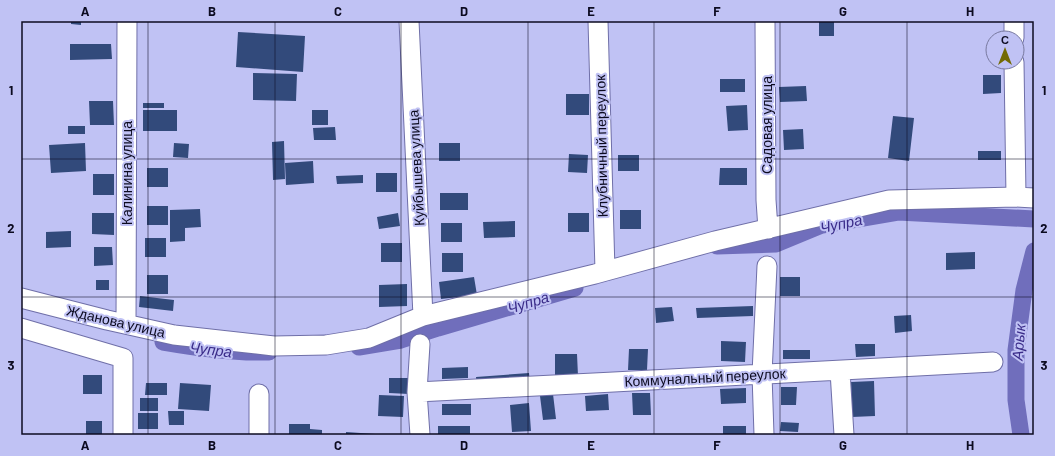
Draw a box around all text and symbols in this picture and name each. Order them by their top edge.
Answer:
text: A [81,3,90,19]
text: B [208,3,216,19]
text: C [334,3,342,19]
text: D [460,3,468,19]
text: E [587,3,595,19]
text: F [713,3,721,19]
text: G [839,3,847,19]
text: H [966,3,974,19]
north arrow [985,30,1025,70]
text: С [1001,33,1009,46]
street label: Клубничный переулок [591,74,611,217]
street label: Садовая улица [758,76,775,174]
text: 1 [9,82,13,98]
text: 1 [1042,82,1046,98]
street label: Куйбышева улица [404,109,428,227]
street label: Калинина улица [118,121,135,225]
water label: Чупра [818,210,864,236]
text: 2 [7,220,15,236]
text: 2 [1040,220,1048,236]
water label: Чупра [505,287,551,317]
street label: Жданова улица [65,301,167,341]
water label: Арык [1007,322,1029,362]
water label: Чупра [189,337,233,361]
text: 3 [7,357,15,373]
text: 3 [1040,357,1048,373]
street label: Коммунальный переулок [624,364,787,390]
text: A [81,437,90,453]
text: B [208,437,216,453]
text: C [334,437,342,453]
text: D [460,437,468,453]
text: E [587,437,595,453]
text: F [713,437,721,453]
text: G [839,437,847,453]
text: H [966,437,974,453]

